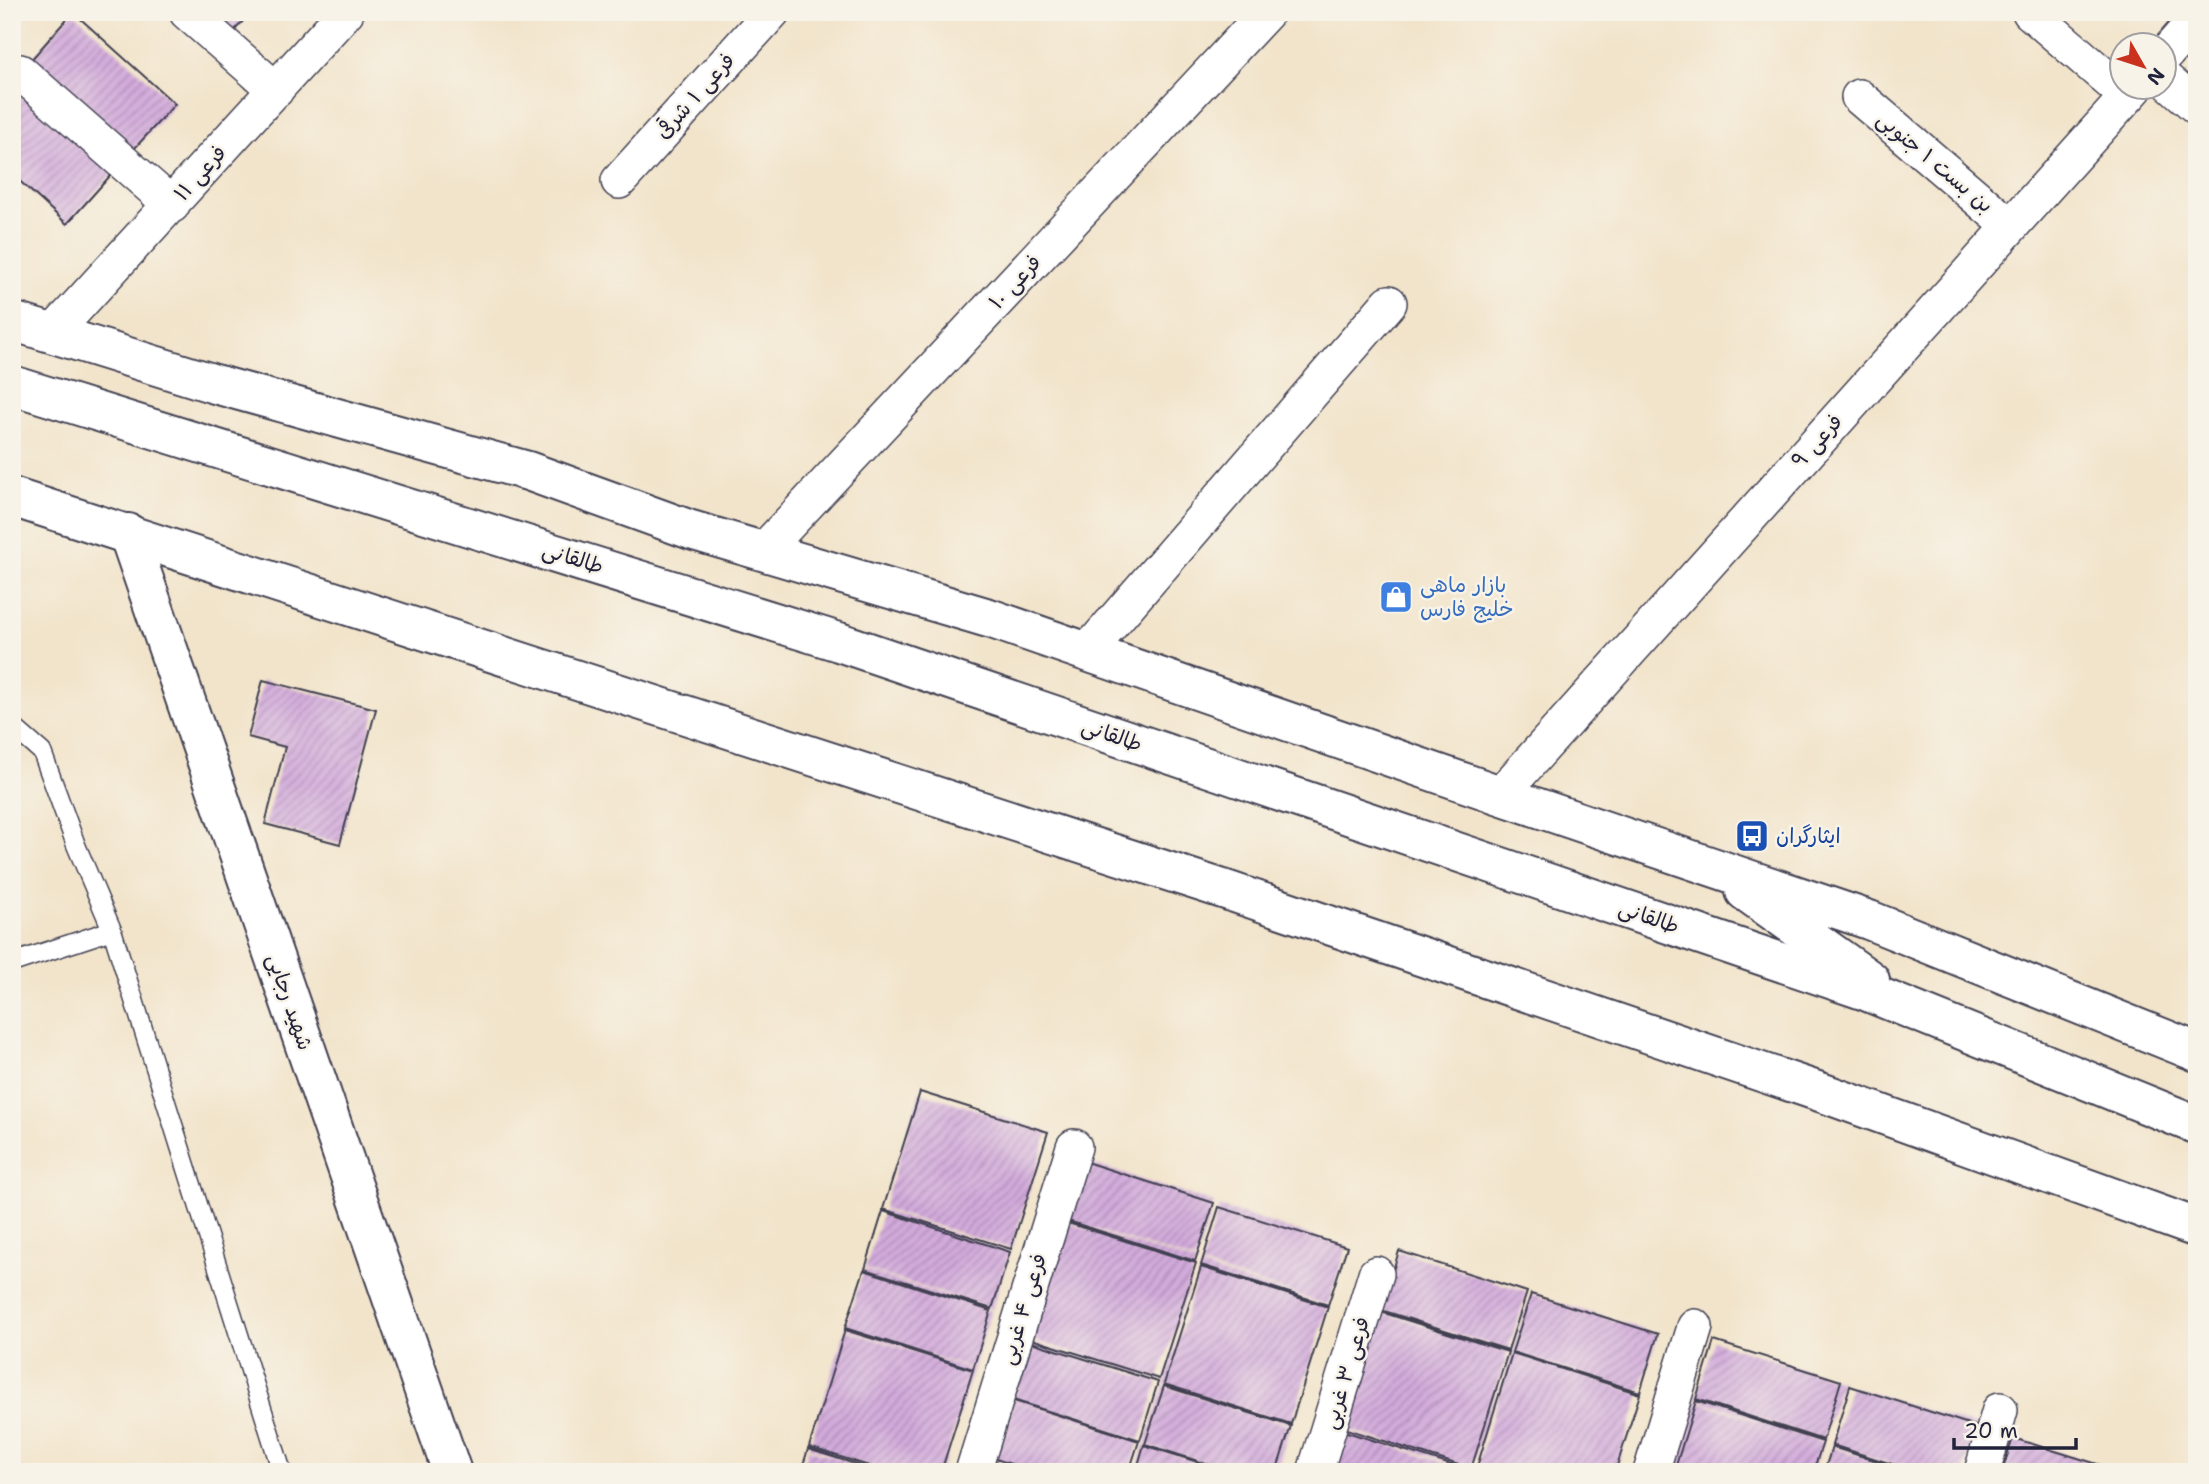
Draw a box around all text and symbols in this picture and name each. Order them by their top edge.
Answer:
north arrow [2108,32,2178,102]
street label: فرعی ۱ شرقی [649,47,741,145]
text: N [2141,63,2170,90]
street label: بن بست ۱ جنوبی [1871,105,1999,219]
street label: فرعی ۱۱ [168,139,232,207]
street label: فرعی ۱۰ [983,249,1047,315]
street label: فرعی ۹ [1785,408,1849,474]
street label: طالقانی [539,535,607,581]
place label: بازار ماهی خلیج فارس [1420,571,1514,623]
shop icon: بازار ماهی خلیج فارس [1377,578,1415,616]
street label: طالقانی [1078,712,1146,758]
bus stop icon: ایثارگران [1733,817,1771,855]
place label: ایثارگران [1776,822,1841,850]
street label: طالقانی [1615,894,1683,940]
street label: شهید رجایی [260,950,320,1054]
street label: فرعی ۴ غربی [993,1250,1053,1368]
street label: فرعی ۳ غربی [1316,1313,1376,1433]
scale bar [1954,1407,2076,1451]
text: 20 m [1964,1417,2018,1445]

